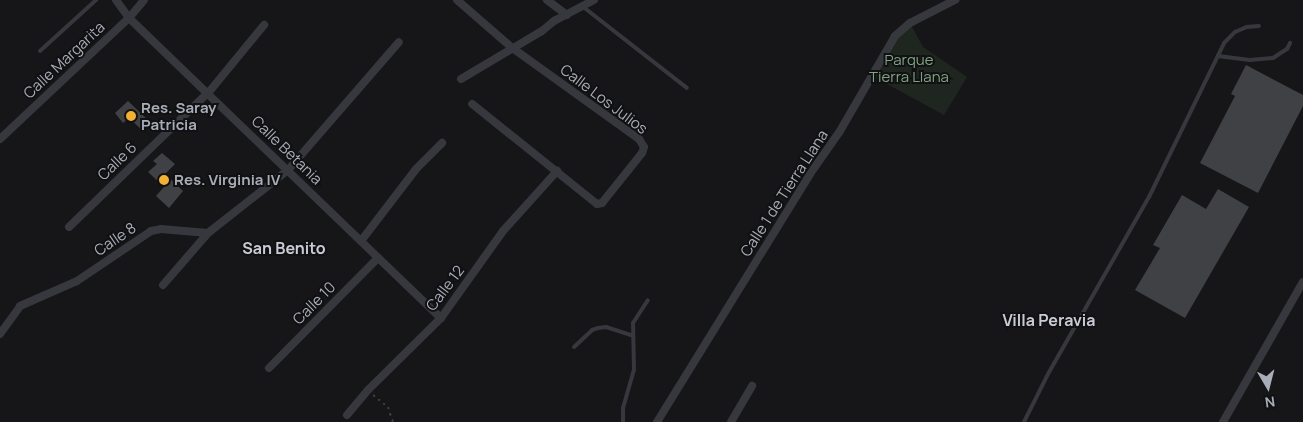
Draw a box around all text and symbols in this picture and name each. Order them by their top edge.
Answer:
street label: Calle Margarita [20,18,108,102]
park label: Parque Tierra Llana [869,50,949,85]
street label: Calle Los Julios [557,60,651,138]
place label: Res. Saray Patricia [141,98,216,133]
marker: Res. Saray Patricia [125,110,137,122]
street label: Calle Betania [248,112,326,188]
street label: Calle 1 de Tierra Llana [736,126,832,260]
street label: Calle 6 [94,138,140,184]
place label: Res. Virginia IV [174,171,280,189]
marker: Res. Virginia IV [158,174,170,186]
street label: Calle 8 [91,219,139,259]
district label: San Benito [242,238,326,258]
street label: Calle 12 [422,262,468,314]
street label: Calle 10 [289,278,339,328]
district label: Villa Peravia [1002,310,1096,330]
north arrow [1243,362,1293,412]
text: N [1264,392,1276,412]

